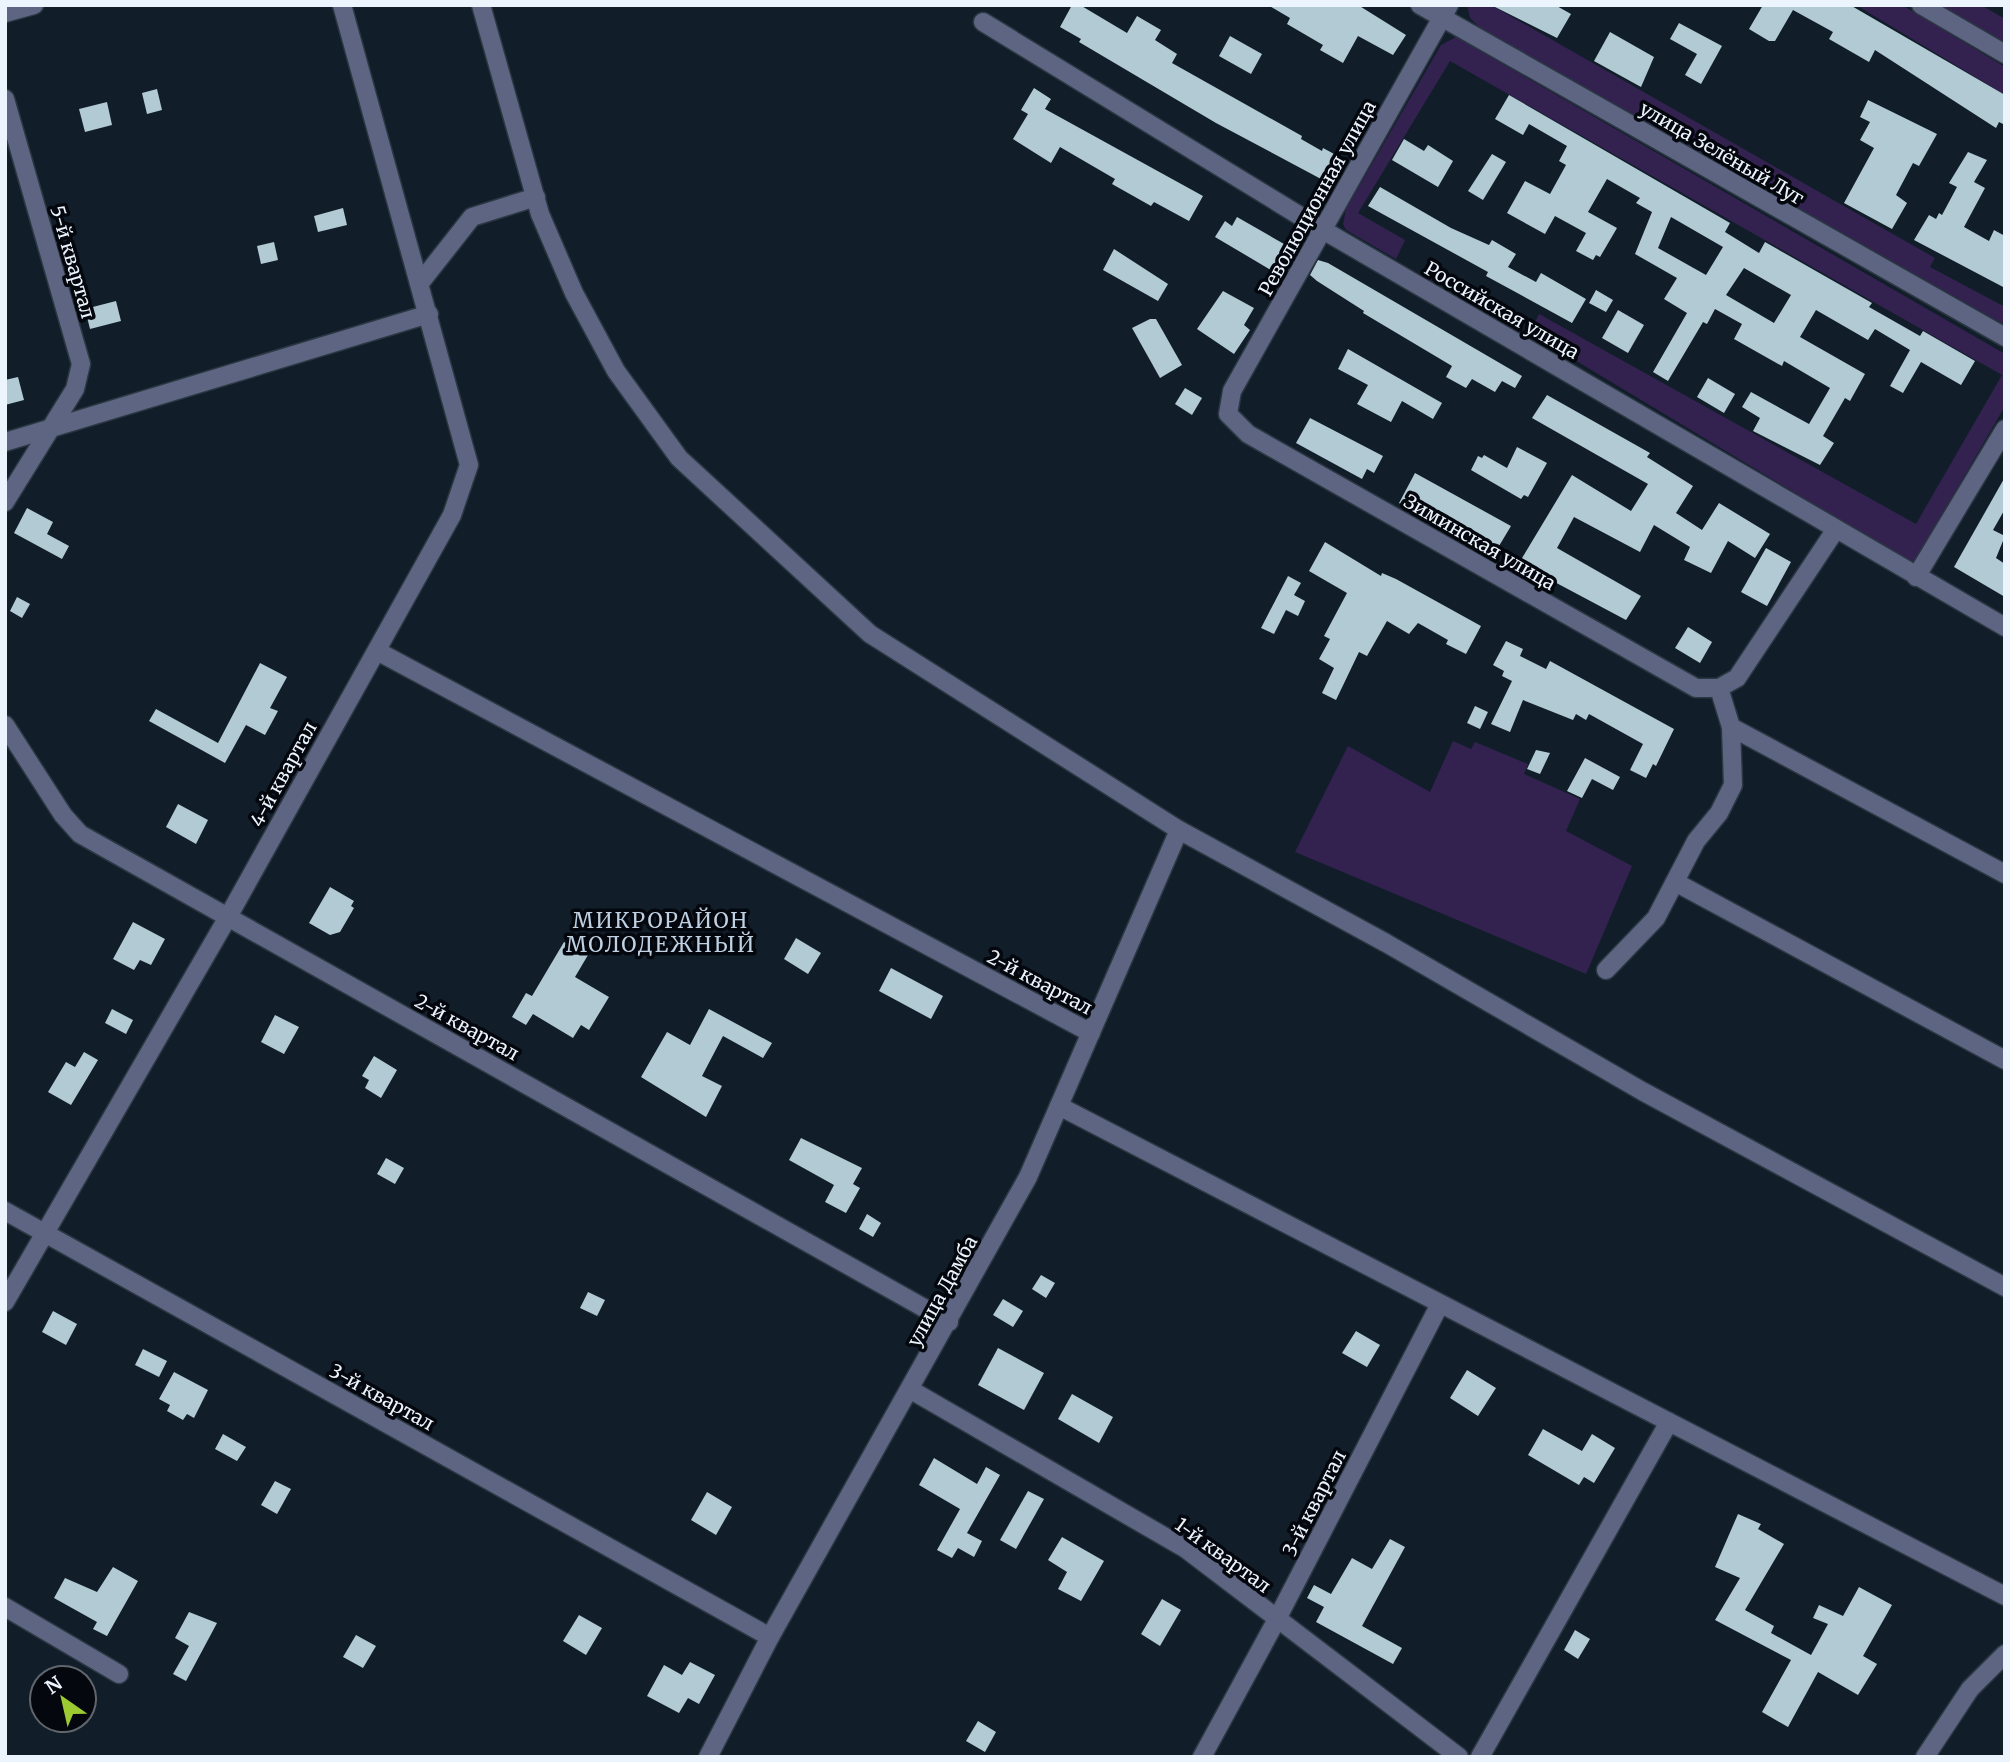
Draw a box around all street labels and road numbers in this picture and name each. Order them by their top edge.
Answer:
street label: Революционная улица [1253,96,1381,300]
street label: улица Зелёный Луг [1635,96,1809,210]
street label: 5-й квартал [45,203,101,321]
street label: Российская улица [1420,256,1584,364]
street label: Зиминская улица [1400,489,1560,595]
street label: 4-й квартал [244,717,322,831]
street label: 2-й квартал [983,944,1097,1020]
street label: 2-й квартал [411,989,523,1065]
street label: улица Дамба [902,1231,982,1351]
street label: 3-й квартал [326,1358,438,1436]
street label: 3-й квартал [1277,1446,1351,1560]
street label: 1-й квартал [1170,1512,1276,1598]

